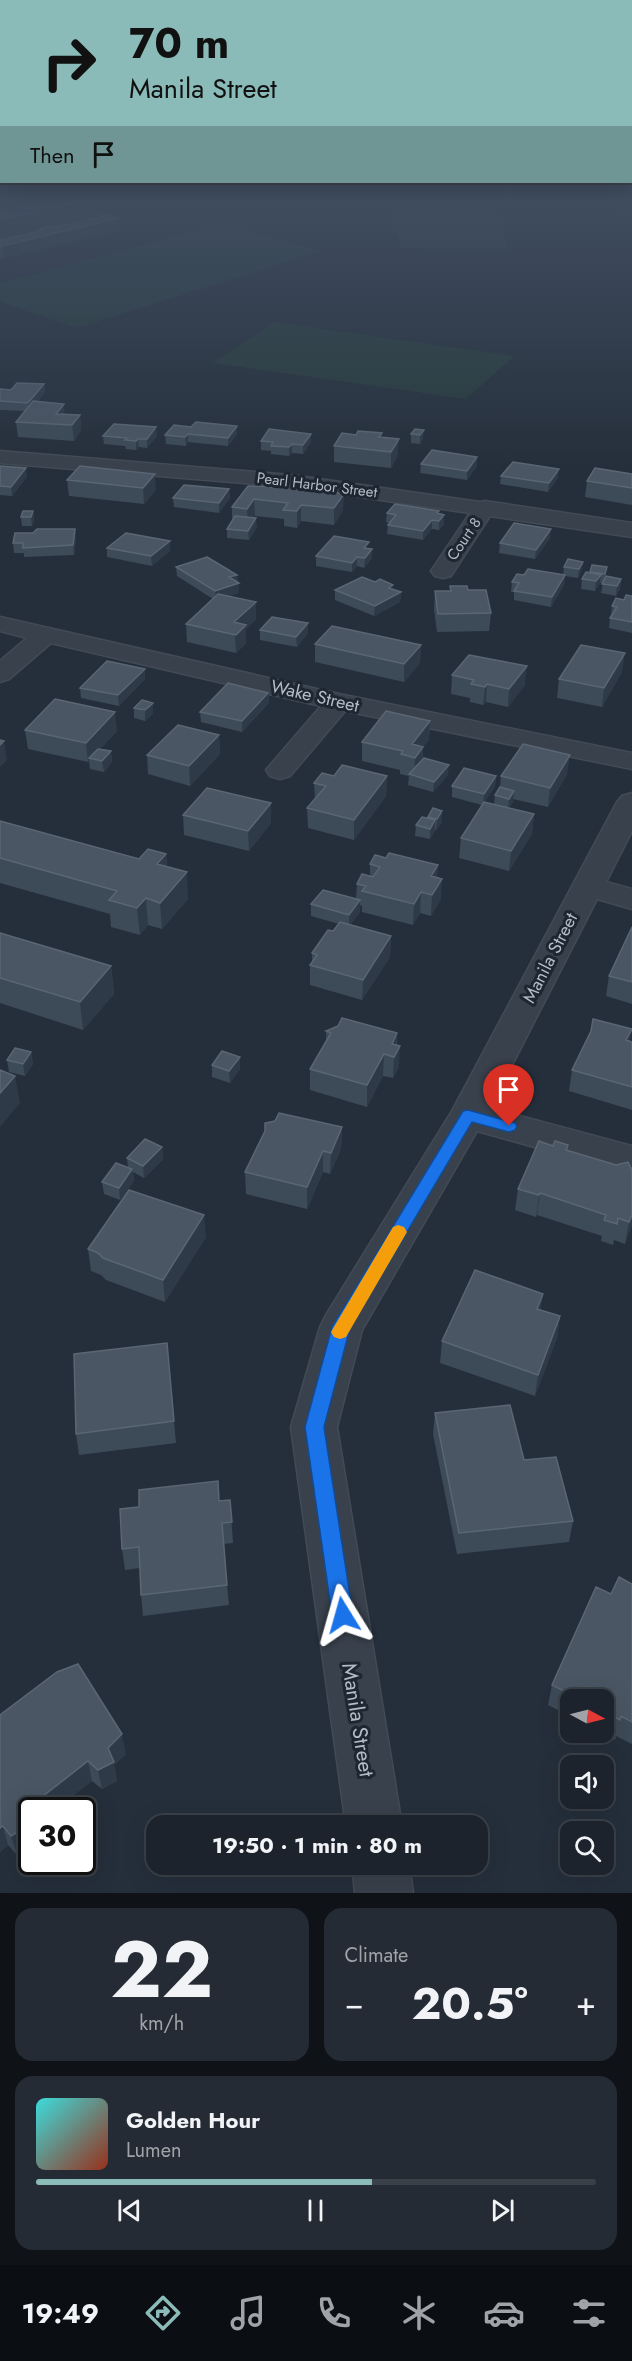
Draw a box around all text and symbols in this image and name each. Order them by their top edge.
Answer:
text: 70 m [129,13,229,74]
icon: right [30,24,108,102]
text: Manila Street [129,69,277,108]
icon: arrive [87,138,120,171]
text: Then [30,139,75,171]
street label: Pearl Harbor Street [256,467,379,503]
street label: Court 8 [442,513,486,565]
street label: Wake Street [268,673,362,719]
street label: Manila Street [516,908,584,1008]
pin [483,1064,534,1126]
icon: arrive [492,1073,525,1106]
position arrow [311,1583,375,1647]
street label: Manila Street [334,1661,382,1779]
north arrow [560,1689,614,1743]
map controls [560,1689,614,1875]
button: sound [560,1755,614,1809]
speed limit sign: 30 [18,1797,96,1875]
button: search [560,1821,614,1875]
text: 19:50 · 1 min · 80 m [212,1829,422,1861]
text: 22 [111,1914,213,2026]
text: Climate [345,1941,408,1970]
text: 20.5° [412,1971,528,2036]
text: − [345,1980,364,2027]
text: + [576,1980,596,2027]
text: km/h [139,2009,184,2038]
text: Golden Hour [126,2104,260,2136]
text: Lumen [126,2136,182,2165]
icon: previous [113,2194,146,2227]
icon: pause [299,2194,332,2227]
icon: next [486,2194,519,2227]
icon: directions [142,2292,184,2334]
icon: music [227,2292,269,2334]
icon: phone [313,2292,355,2334]
icon: climate [398,2292,440,2334]
icon: car [483,2292,525,2334]
icon: filters [568,2292,610,2334]
text: 19:49 [22,2294,99,2333]

